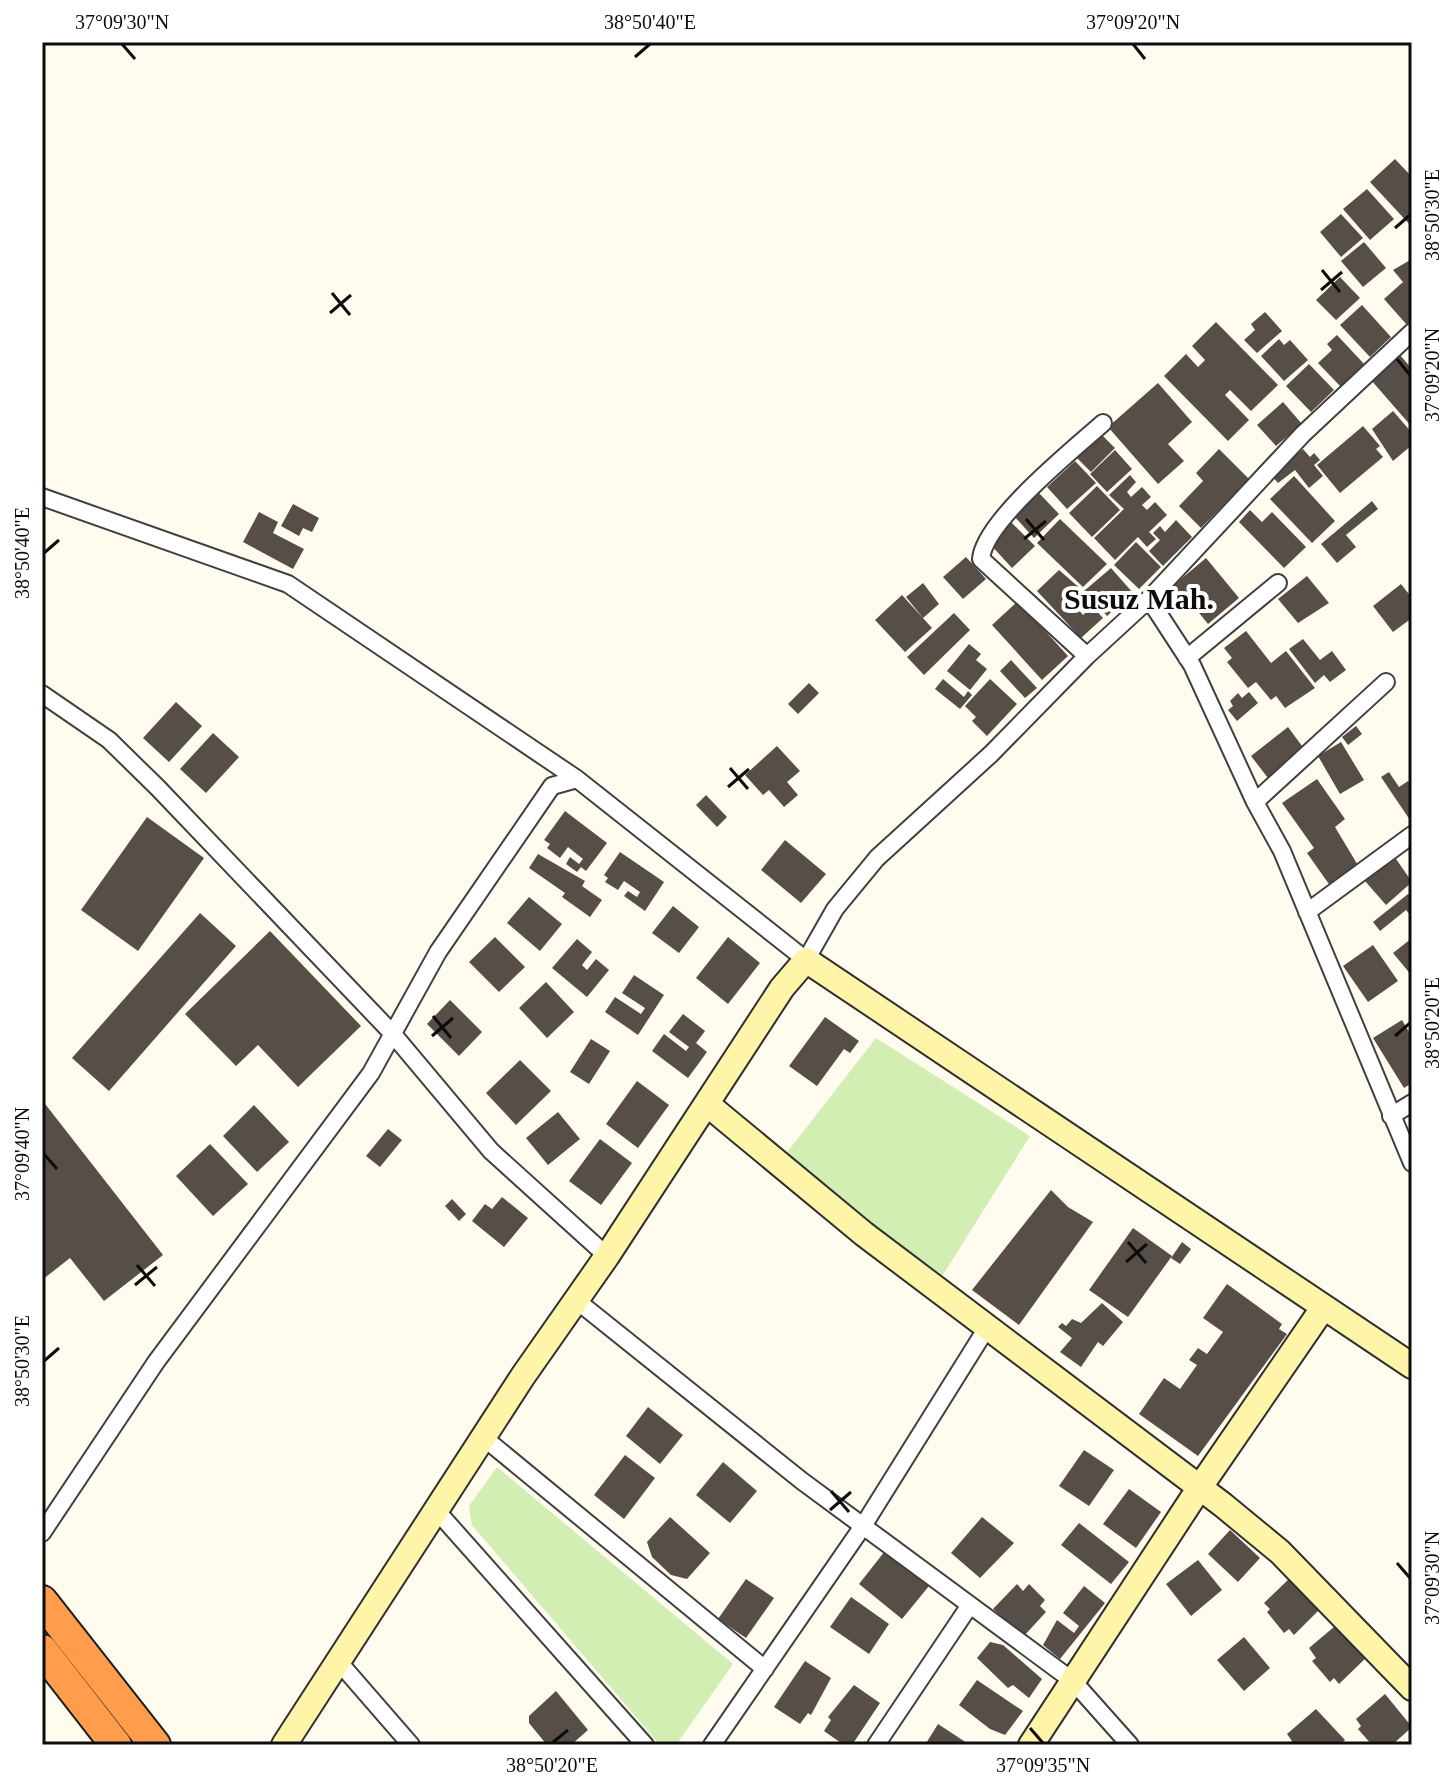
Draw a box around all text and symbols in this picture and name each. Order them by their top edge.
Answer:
text: 37°09'30"N [75,11,169,33]
text: 38°50'40"E [604,11,696,33]
text: 37°09'20"N [1086,11,1180,33]
text: 38°50'30"E [1421,169,1443,261]
text: 37°09'20"N [1421,328,1443,422]
text: 38°50'40"E [11,507,33,599]
district label: Susuz Mah. [1064,582,1214,615]
text: 38°50'20"E [1421,977,1443,1069]
text: 37°09'40"N [11,1107,33,1201]
text: 38°50'30"E [11,1315,33,1407]
text: 37°09'30"N [1421,1531,1443,1625]
text: 38°50'20"E [506,1754,598,1776]
text: 37°09'35"N [996,1754,1090,1776]

